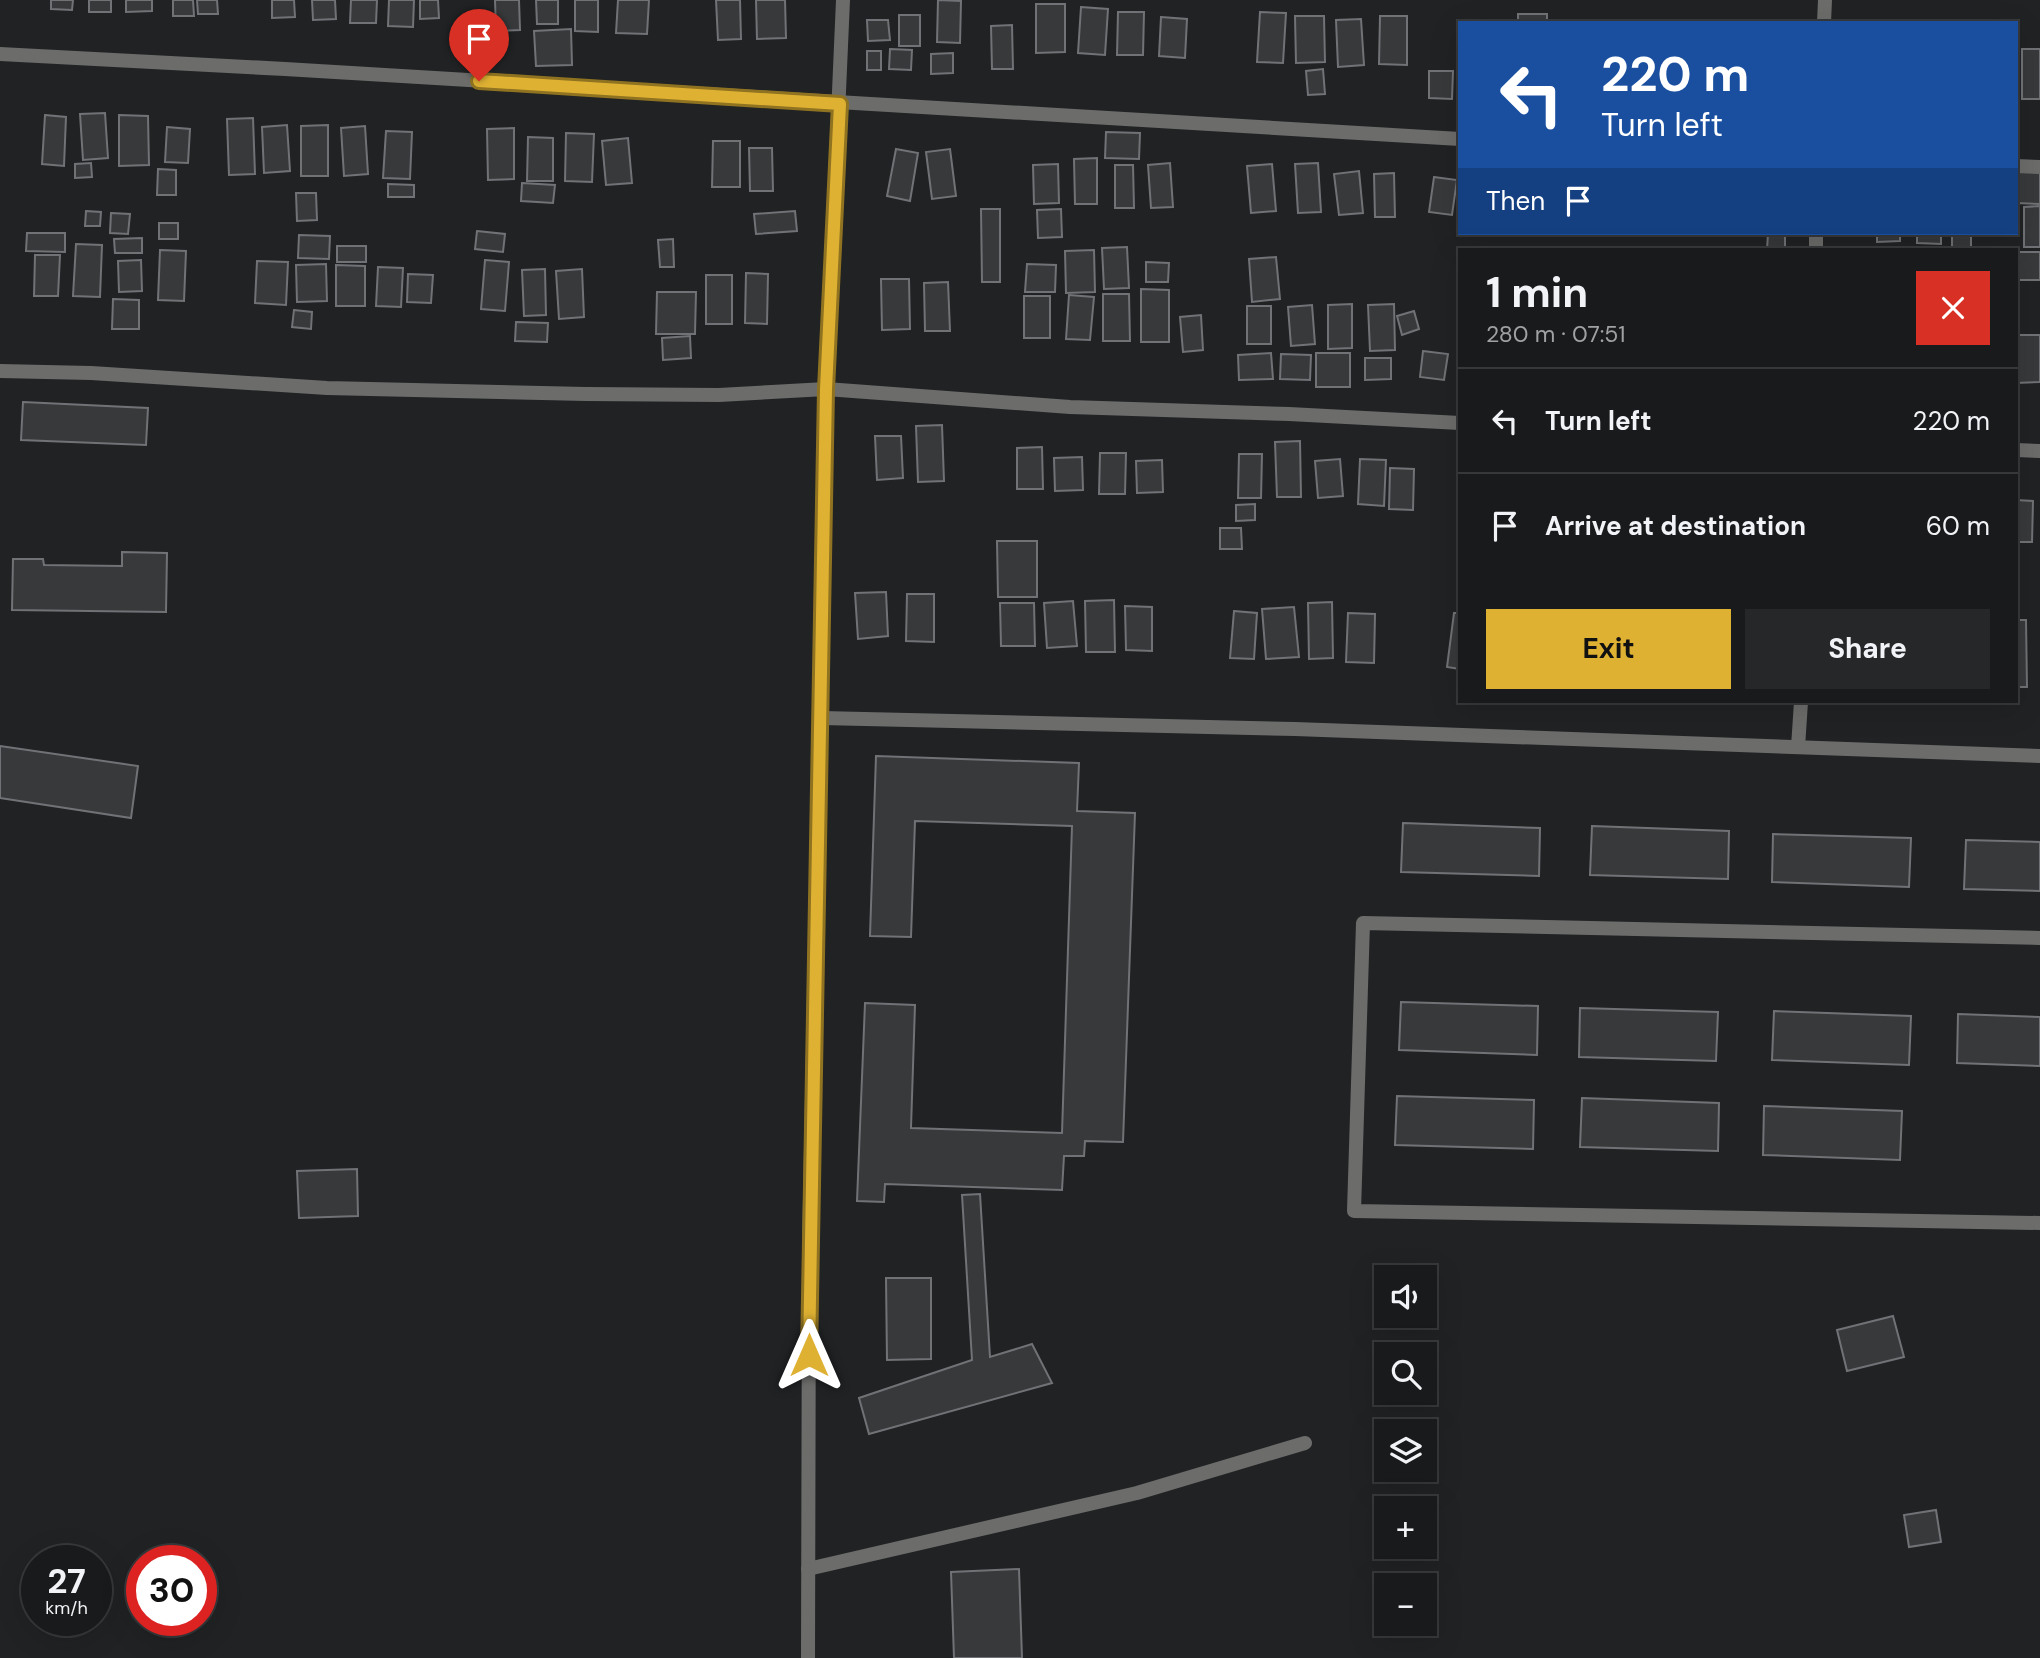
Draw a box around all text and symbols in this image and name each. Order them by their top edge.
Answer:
pin [449,9,509,81]
icon: arrive [460,20,498,58]
text: 220 m [1601,42,1749,106]
icon: left [1486,49,1577,140]
text: Turn left [1601,104,1723,146]
icon: arrive [1559,182,1597,220]
text: Then [1486,184,1545,218]
text: 1 min [1486,265,1588,320]
button: close [1916,271,1990,345]
text: 280 m · 07:51 [1486,319,1626,349]
icon: left [1486,402,1524,440]
text: Turn left [1545,404,1652,438]
text: 220 m [1912,404,1990,438]
icon: arrive [1486,507,1524,545]
text: Arrive at destination [1545,509,1806,543]
text: 60 m [1926,509,1990,543]
button: Exit [1486,609,1731,689]
button: Share [1745,609,1990,689]
map controls [1374,1265,1437,1636]
button: sound [1374,1265,1437,1328]
position arrow [772,1318,846,1392]
button: search [1374,1342,1437,1405]
button: layers [1374,1419,1437,1482]
button: + [1374,1496,1437,1559]
speed limit sign: 30 [126,1545,217,1636]
text: 27 [47,1558,86,1604]
button: − [1374,1573,1437,1636]
text: km/h [45,1596,88,1620]

